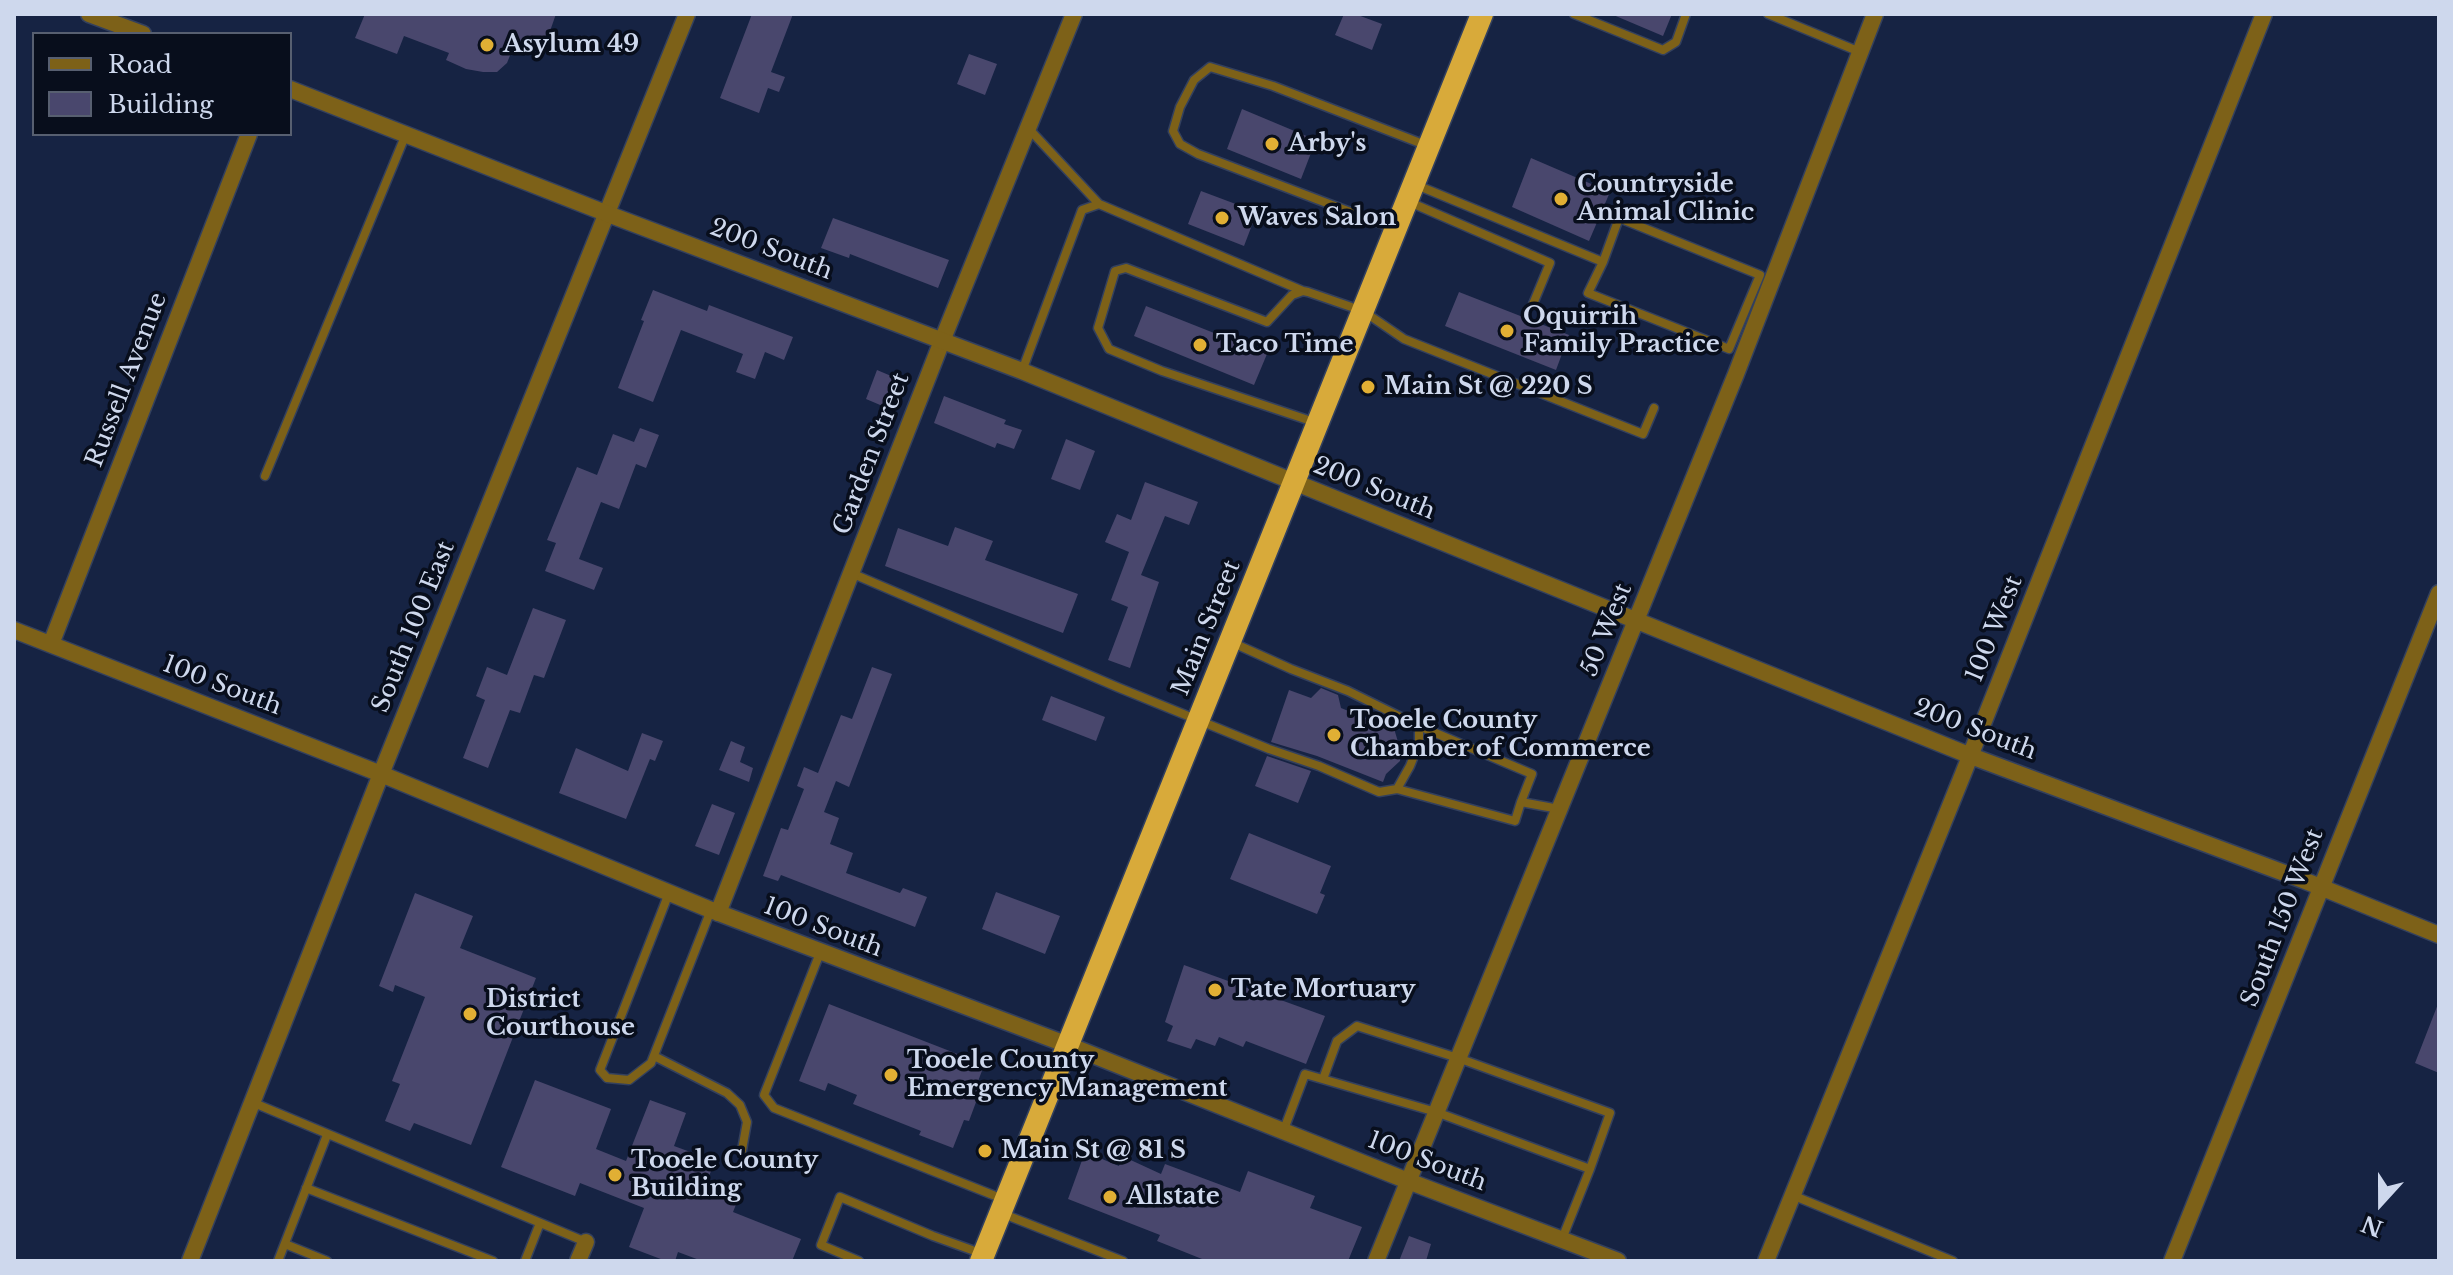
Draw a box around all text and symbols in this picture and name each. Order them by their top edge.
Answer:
place label: Asylum 49 [503,31,639,59]
legend [32,32,292,136]
marker: Asylum 49 [478,36,496,54]
text: Road [108,50,172,79]
text: Building [108,90,214,119]
place label: Arby's [1288,130,1367,158]
marker: Arby's [1263,135,1281,153]
place label: Countryside Animal Clinic [1577,171,1754,227]
marker: Countryside Animal Clinic [1552,190,1570,208]
place label: Waves Salon [1238,204,1396,232]
marker: Waves Salon [1213,209,1231,227]
street label: 200 South [706,213,836,287]
street label: Russell Avenue [81,289,173,471]
place label: Oquirrih Family Practice [1523,303,1720,359]
marker: Oquirrih Family Practice [1498,322,1516,340]
place label: Taco Time [1216,331,1353,359]
marker: Taco Time [1191,336,1209,354]
street label: Garden Street [828,369,916,539]
place label: Main St @ 220 S [1384,373,1593,401]
marker: Main St @ 220 S [1359,378,1377,396]
street label: 200 South [1309,452,1439,526]
street label: South 100 East [367,537,461,717]
street label: Main Street [1167,556,1247,700]
street label: 100 West [1961,572,2029,686]
street label: 50 West [1575,579,1639,681]
street label: 100 South [159,650,285,722]
street label: 200 South [1910,693,2040,767]
place label: Tooele County Chamber of Commerce [1350,707,1651,763]
marker: Tooele County Chamber of Commerce [1325,726,1343,744]
street label: South 150 West [2236,825,2330,1011]
street label: 100 South [760,892,886,964]
place label: Tate Mortuary [1231,976,1416,1004]
marker: Tate Mortuary [1206,981,1224,999]
place label: District Courthouse [486,986,635,1042]
marker: District Courthouse [461,1005,479,1023]
place label: Tooele County Emergency Management [907,1047,1227,1103]
marker: Tooele County Emergency Management [882,1066,900,1084]
street label: 100 South [1364,1126,1490,1198]
place label: Main St @ 81 S [1001,1137,1186,1165]
marker: Main St @ 81 S [976,1142,994,1160]
place label: Tooele County Building [631,1147,818,1203]
north arrow [2341,1163,2421,1243]
marker: Tooele County Building [606,1166,624,1184]
place label: Allstate [1126,1183,1220,1211]
marker: Allstate [1101,1188,1119,1206]
text: N [2358,1210,2387,1242]

